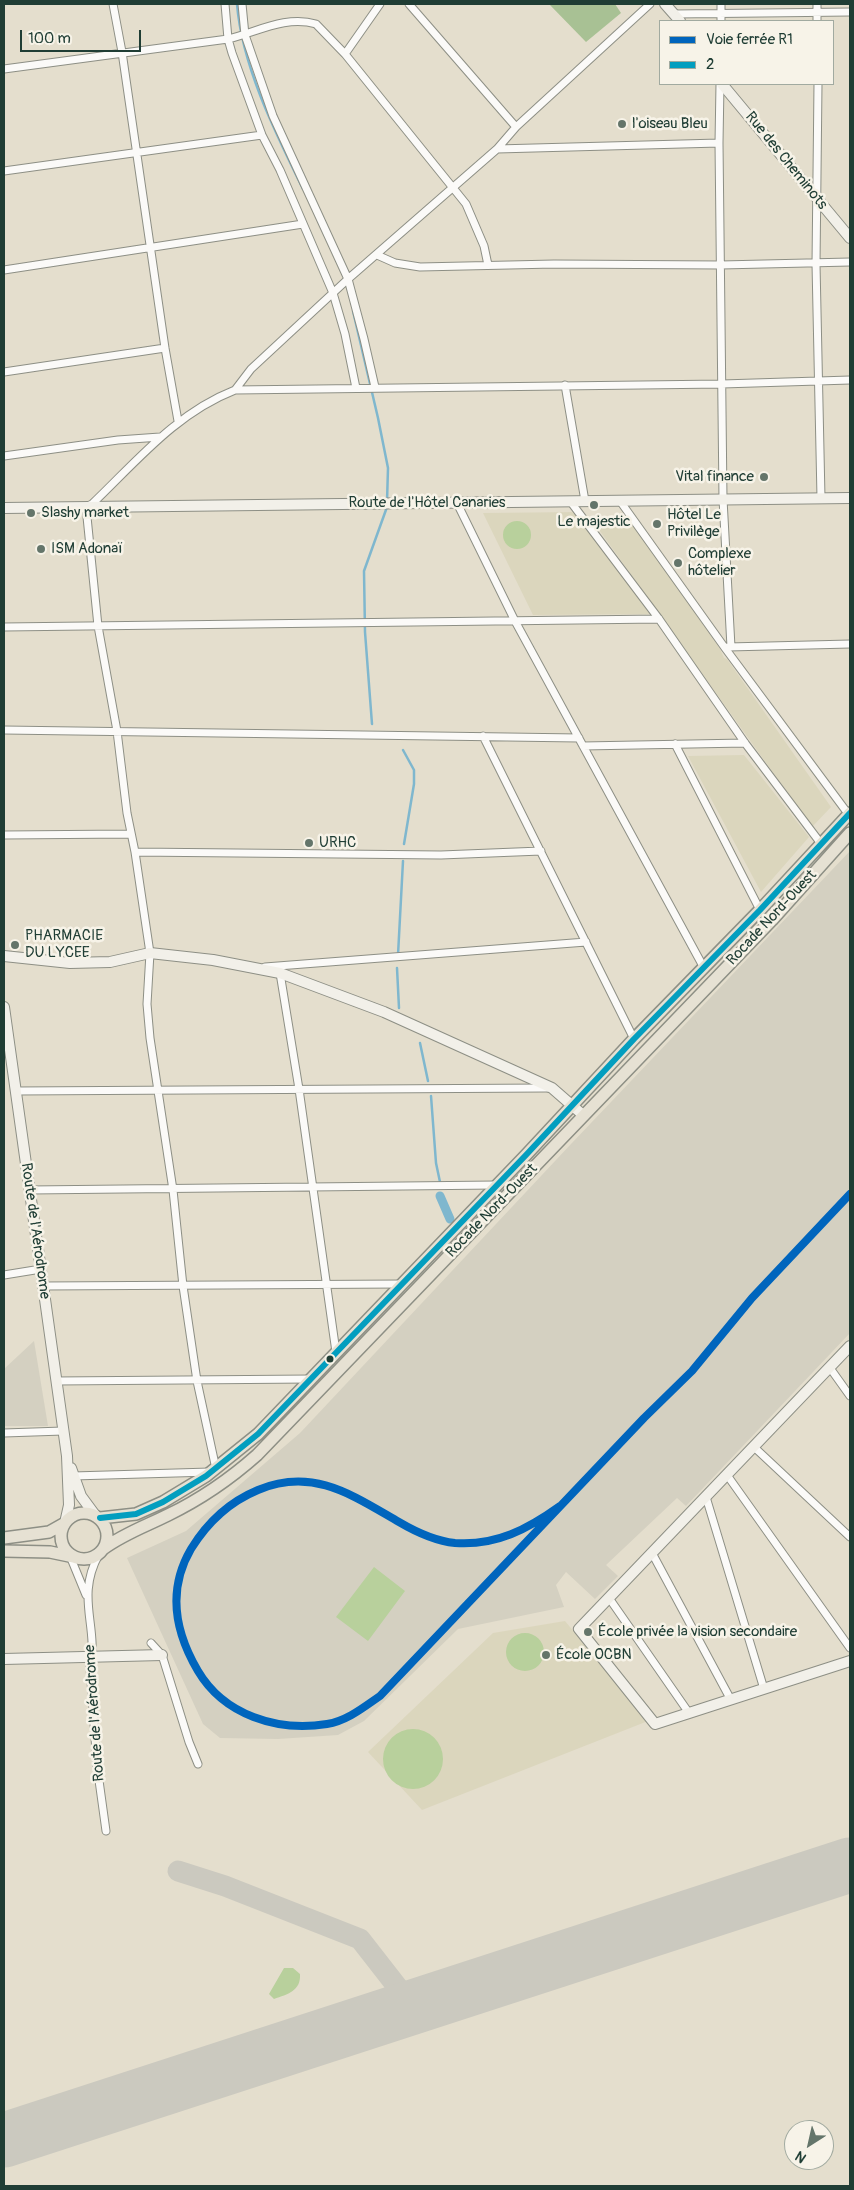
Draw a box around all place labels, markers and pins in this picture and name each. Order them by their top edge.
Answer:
place label: l'oiseau Bleu [632,115,708,133]
marker: l'oiseau Bleu [616,118,628,130]
place label: Vital finance [675,468,754,486]
marker: Vital finance [758,471,770,483]
marker: Le majestic [588,499,600,511]
place label: Slashy market [41,504,129,522]
place label: Hôtel Le Privilège [667,506,721,541]
marker: Slashy market [25,507,37,519]
place label: Le majestic [557,513,631,531]
marker: Hôtel Le Privilège [651,518,663,530]
place label: ISM Adonaï [51,540,123,558]
marker: ISM Adonaï [35,543,47,555]
place label: Complexe hôtelier [688,545,751,580]
marker: Complexe hôtelier [672,557,684,569]
place label: URHC [319,834,356,852]
marker: URHC [303,837,315,849]
place label: PHARMACIE DU LYCEE [25,927,103,962]
marker: PHARMACIE DU LYCEE [9,939,21,951]
unlabelled marker [325,1354,335,1364]
place label: École privée la vision secondaire [598,1623,797,1641]
marker: École privée la vision secondaire [582,1626,594,1638]
place label: École OCBN [556,1646,632,1664]
marker: École OCBN [540,1649,552,1661]

